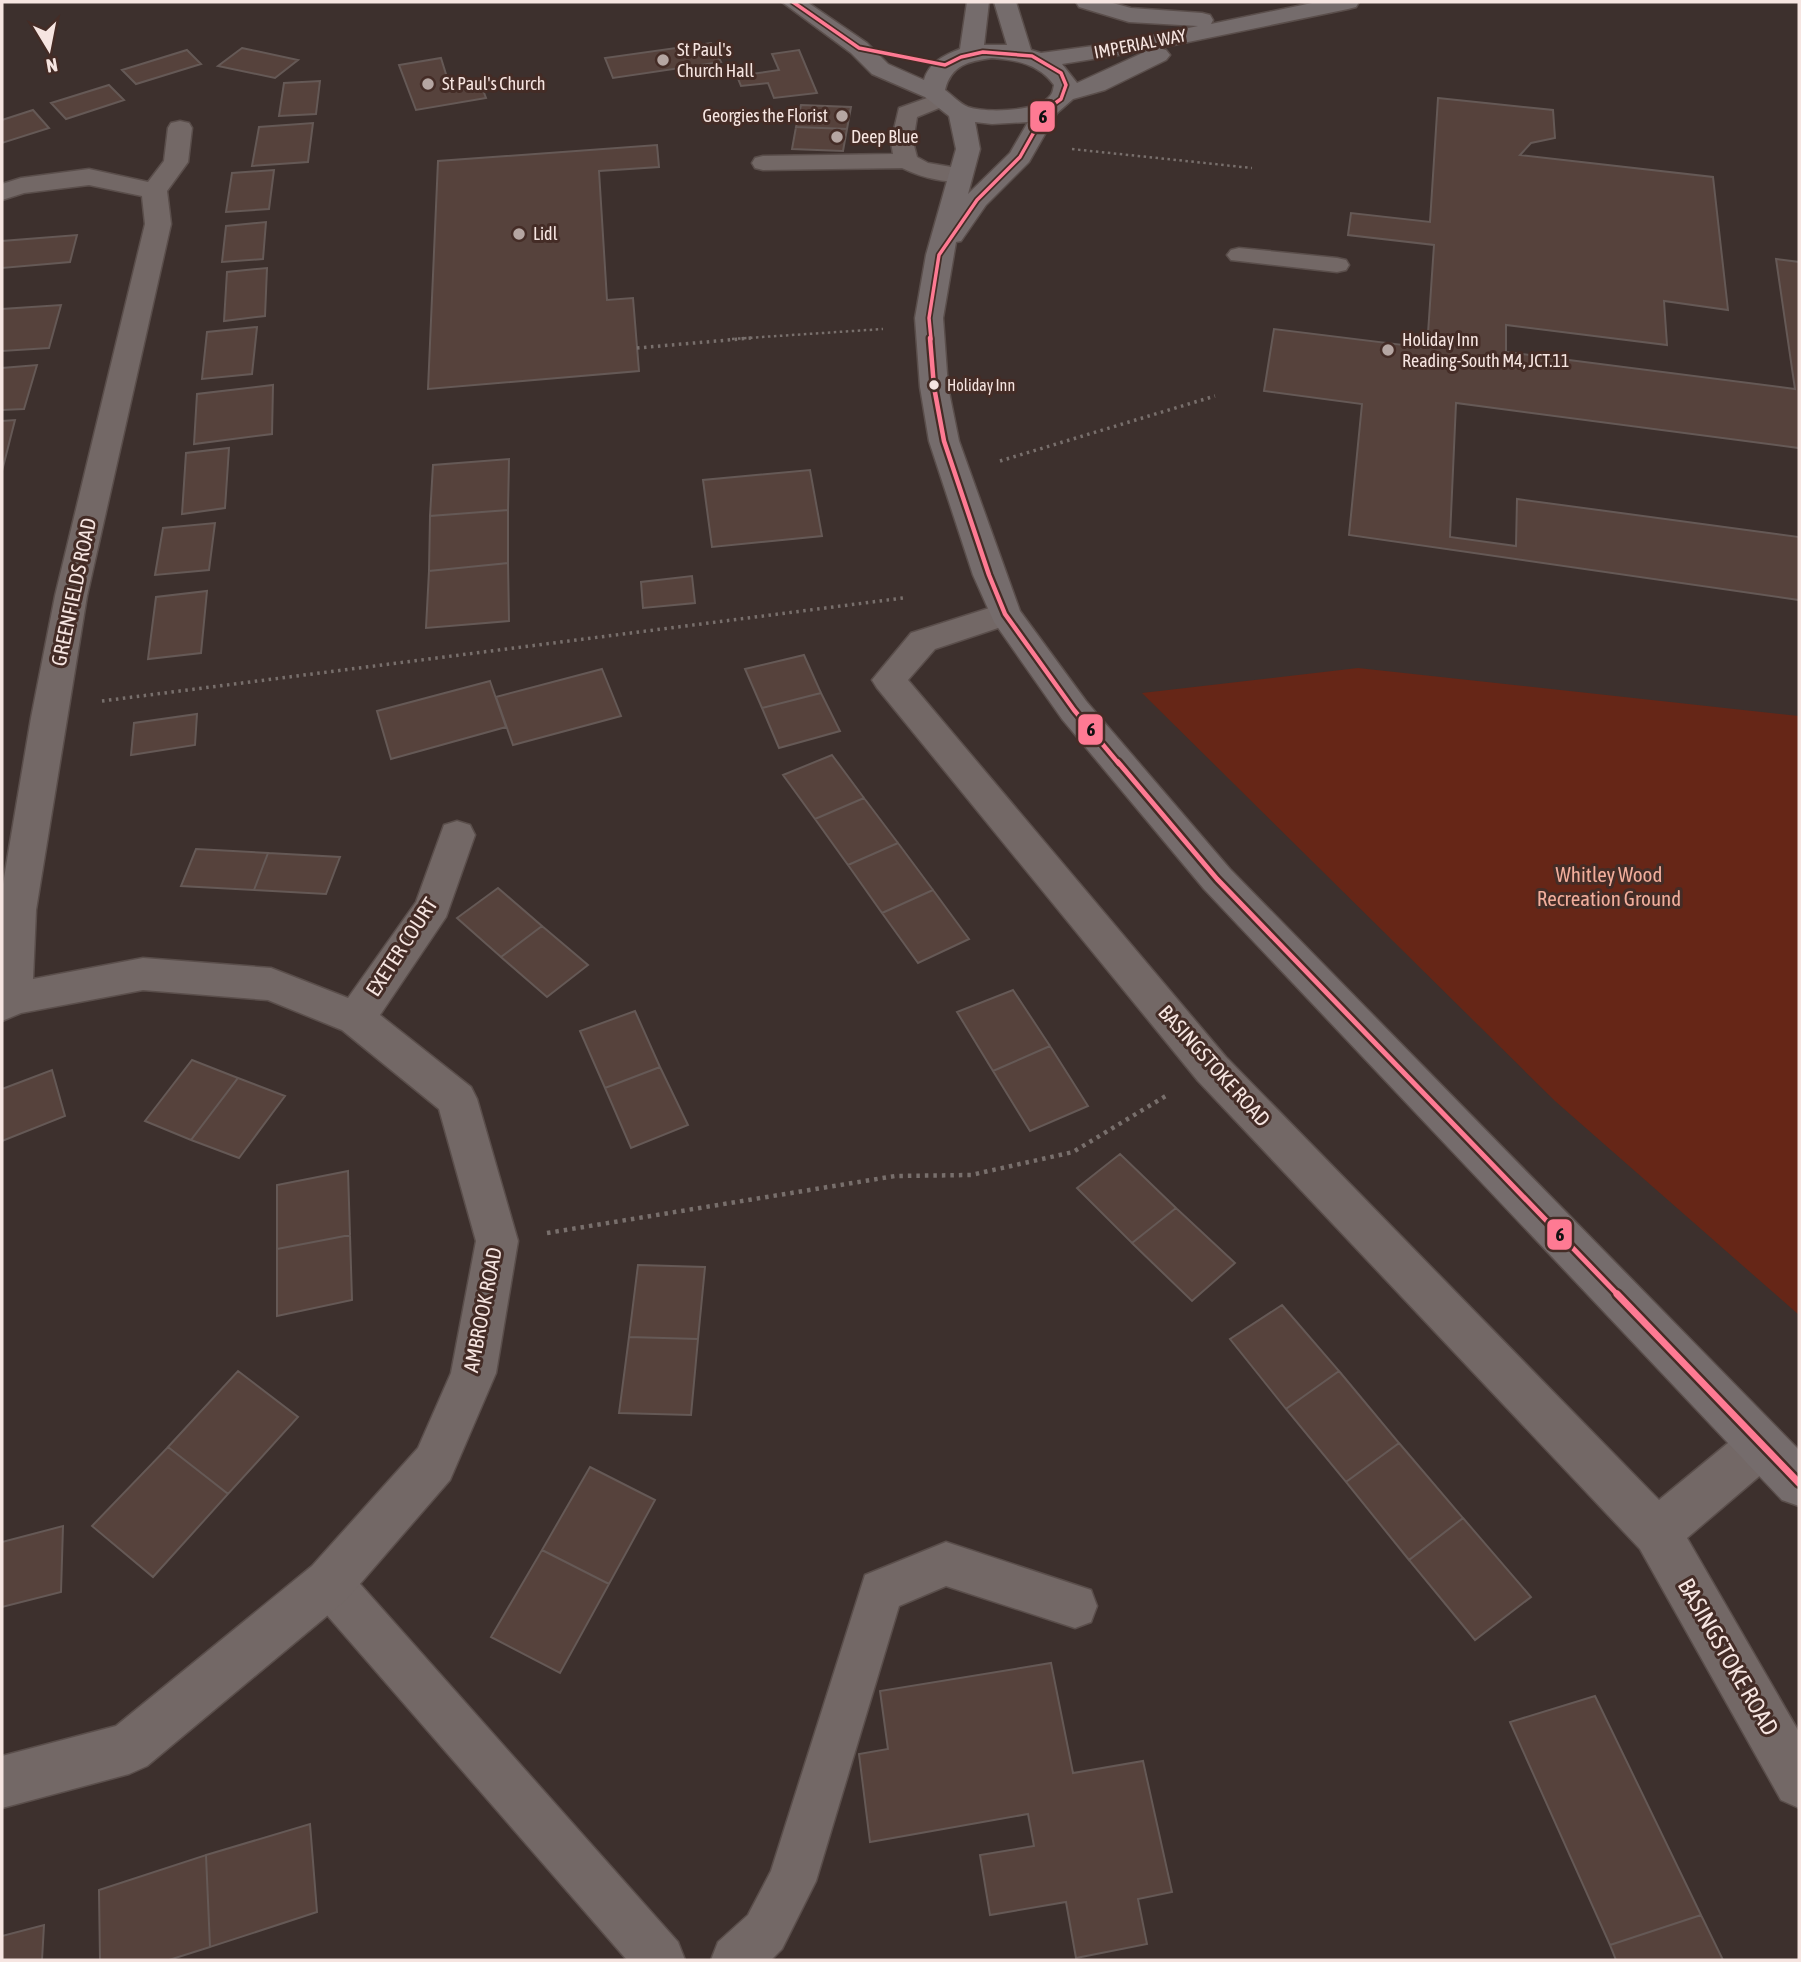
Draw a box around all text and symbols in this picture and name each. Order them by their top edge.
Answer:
north arrow [14,14,84,84]
street label: IMPERIAL WAY [1092,24,1188,63]
place label: St Paul's Church Hall [677,39,754,81]
marker: St Paul's Church Hall [655,52,671,68]
text: N [45,54,59,78]
place label: St Paul's Church [442,73,546,94]
marker: St Paul's Church [420,76,436,92]
line badge: 6 [1029,100,1056,133]
place label: Georgies the Florist [702,105,828,126]
text: 6 [1039,105,1048,127]
marker: Georgies the Florist [834,108,850,124]
place label: Deep Blue [851,126,919,147]
marker: Deep Blue [829,129,845,145]
place label: Lidl [533,223,558,244]
marker: Lidl [511,226,527,242]
place label: Holiday Inn Reading-South M4, JCT.11 [1402,329,1569,371]
marker: Holiday Inn Reading-South M4, JCT.11 [1380,342,1396,358]
place label: Holiday Inn [947,376,1015,395]
marker: Holiday Inn [927,378,941,392]
street label: GREENFIELDS ROAD [46,516,100,668]
line badge: 6 [1077,713,1104,746]
text: 6 [1087,718,1096,740]
park label: Whitley Wood Recreation Ground [1537,862,1681,910]
street label: EXETER COURT [361,893,442,1000]
street label: BASINGSTOKE ROAD [1154,1000,1275,1131]
line badge: 6 [1546,1218,1573,1251]
text: 6 [1556,1223,1565,1245]
street label: AMBROOK ROAD [458,1245,506,1374]
street label: BASINGSTOKE ROAD [1673,1574,1784,1740]

